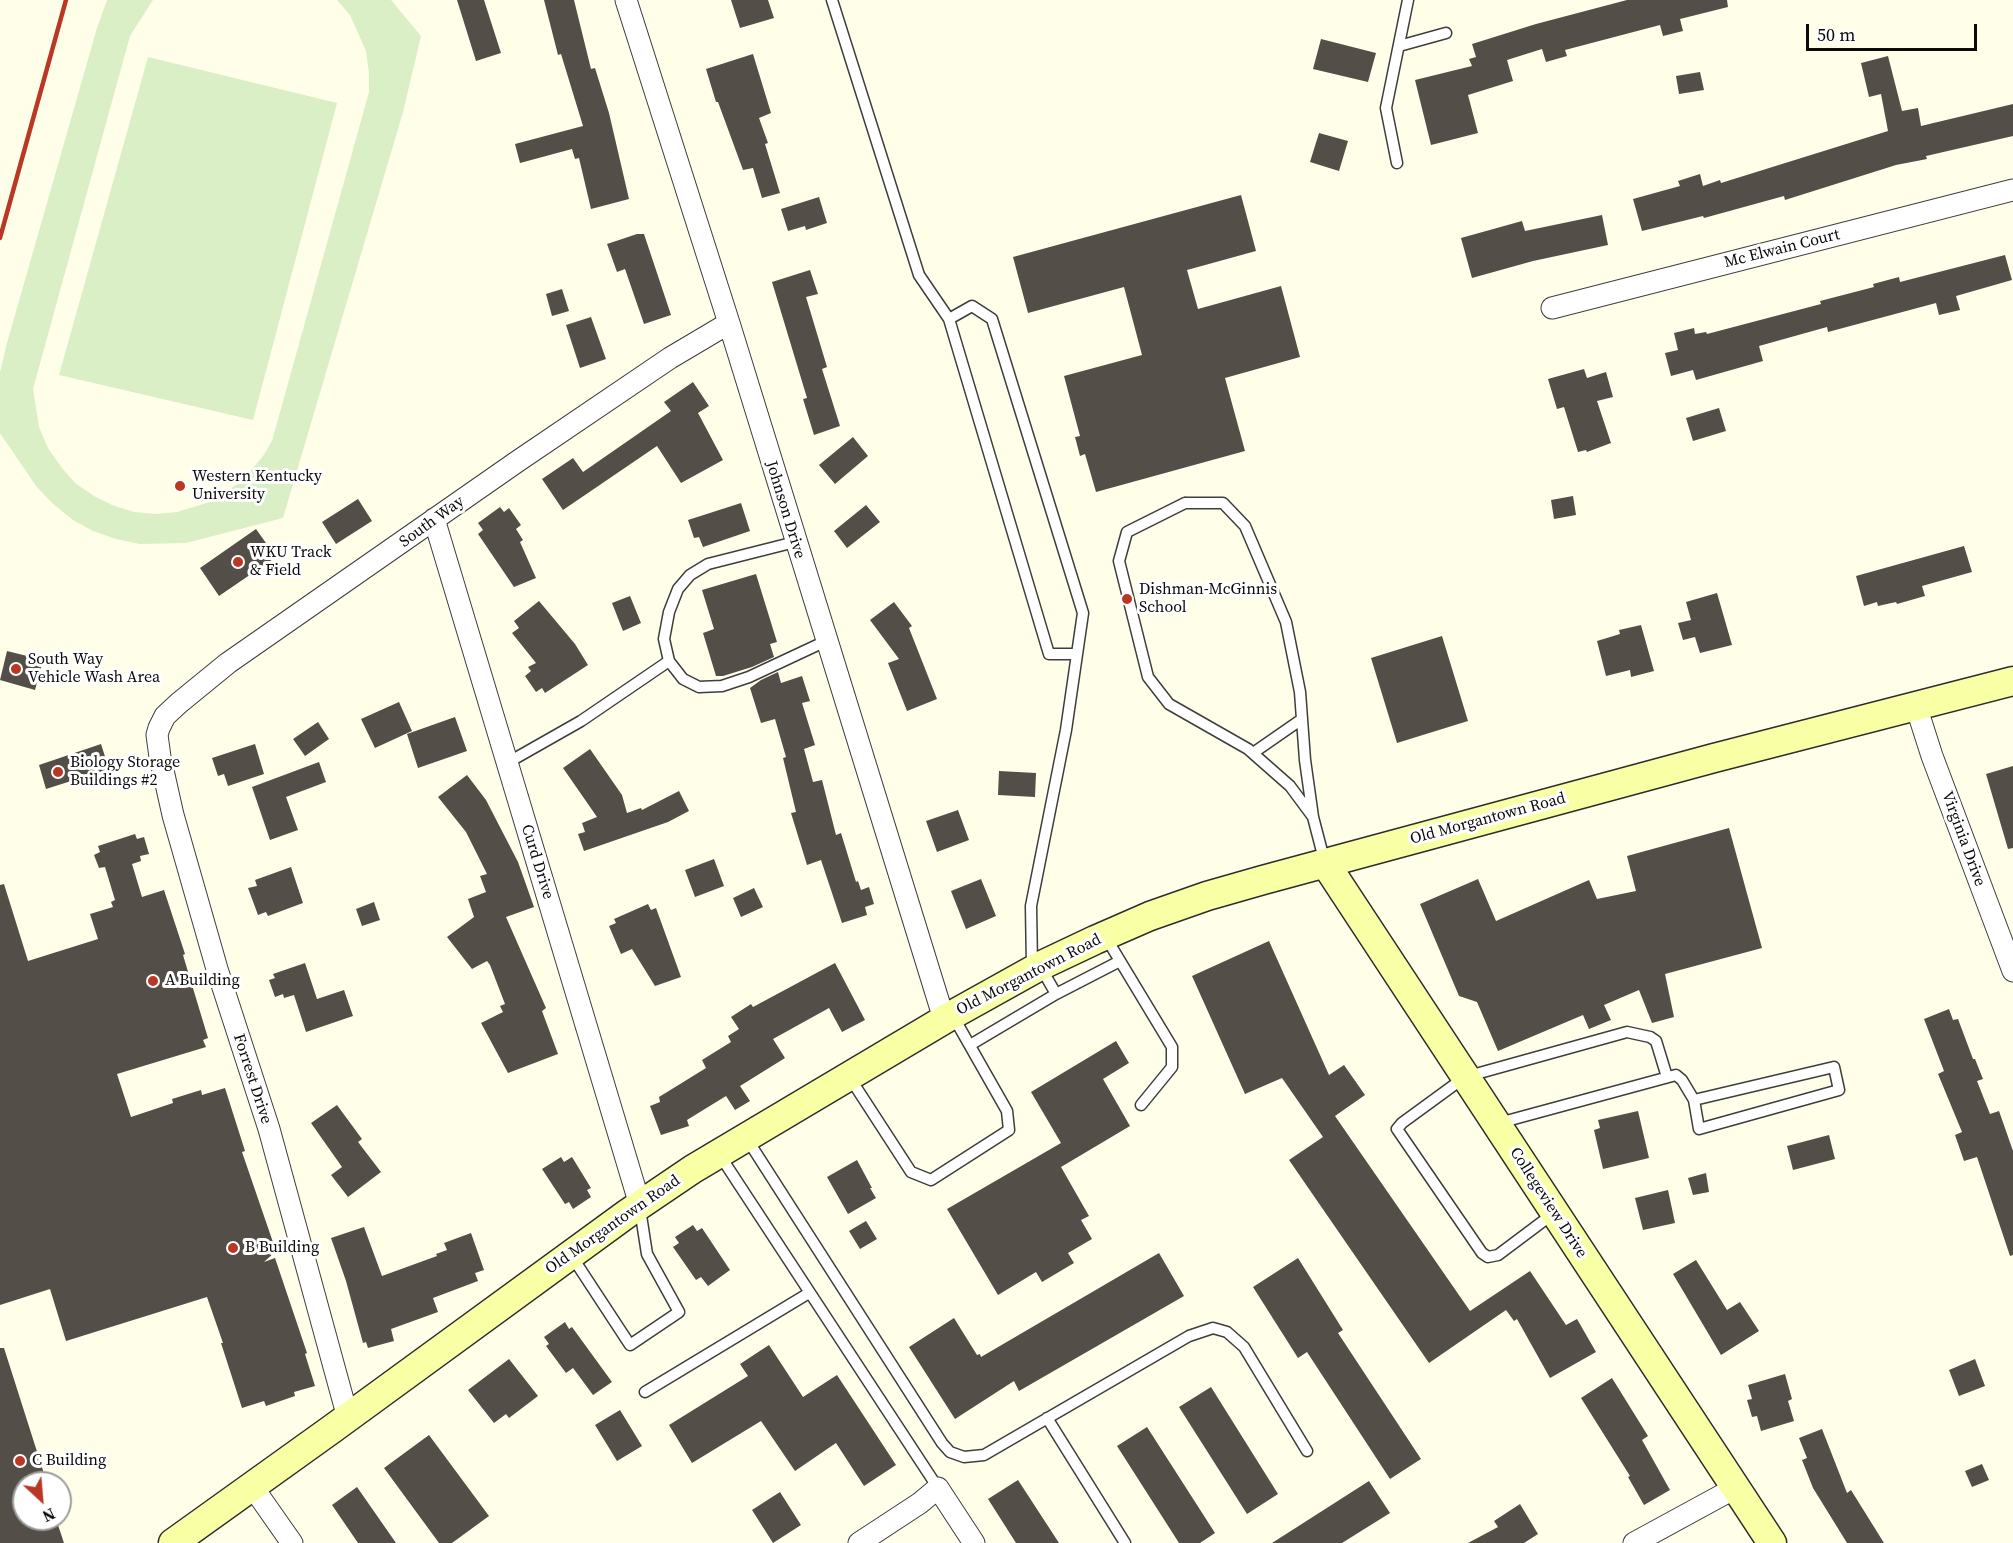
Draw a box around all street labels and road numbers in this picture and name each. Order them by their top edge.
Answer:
street label: Mc Elwain Court [1722,225,1842,273]
street label: Johnson Drive [761,459,809,561]
street label: South Way [396,492,468,552]
street label: Old Morgantown Road [1408,789,1568,849]
street label: Virginia Drive [1937,789,1989,889]
street label: Curd Drive [517,822,557,902]
street label: Old Morgantown Road [953,930,1105,1020]
street label: Forrest Drive [228,1032,276,1126]
street label: Collegeview Drive [1505,1144,1591,1262]
street label: Old Morgantown Road [542,1171,684,1279]

